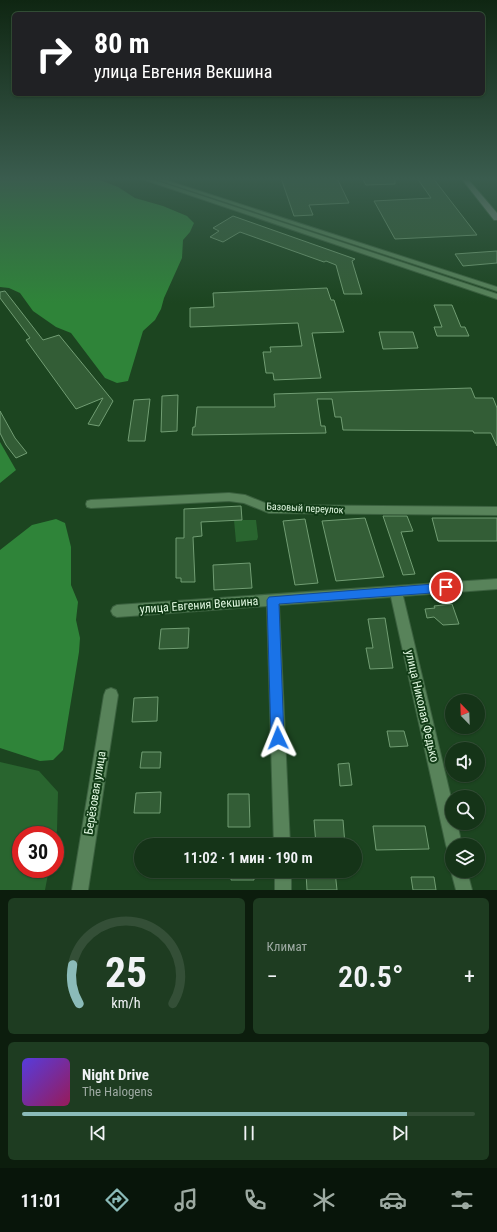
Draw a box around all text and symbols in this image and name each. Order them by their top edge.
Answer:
text: 80 m [94,27,150,60]
icon: right [28,28,80,80]
text: улица Евгения Векшина [94,61,272,82]
street label: Базовый переулок [266,500,344,516]
pin [429,570,463,604]
icon: arrive [435,576,457,598]
street label: улица Евгения Векшина [139,594,259,616]
street label: улица Николая Федько [402,648,442,764]
north arrow [445,694,485,734]
map controls [445,694,485,878]
position arrow [257,717,299,759]
button: sound [445,742,485,782]
street label: Берёзовая улица [81,750,109,836]
button: search [445,790,485,830]
speed limit sign: 30 [12,826,64,878]
button: layers [445,838,485,878]
text: 11:02 · 1 мин · 190 m [183,849,313,867]
text: Климат [267,939,307,954]
text: 25 [105,948,147,997]
text: 20.5° [338,959,403,994]
text: − [267,964,278,989]
text: + [464,964,475,989]
text: km/h [112,995,141,1011]
text: Night Drive [82,1066,149,1084]
text: The Halogens [82,1084,153,1099]
icon: previous [87,1122,109,1144]
icon: pause [238,1122,260,1144]
icon: next [389,1122,411,1144]
icon: directions [103,1186,131,1214]
icon: music [172,1186,200,1214]
icon: phone [241,1186,269,1214]
icon: climate [310,1186,338,1214]
icon: car [379,1186,407,1214]
icon: filters [448,1186,476,1214]
text: 11:01 [21,1190,62,1211]

